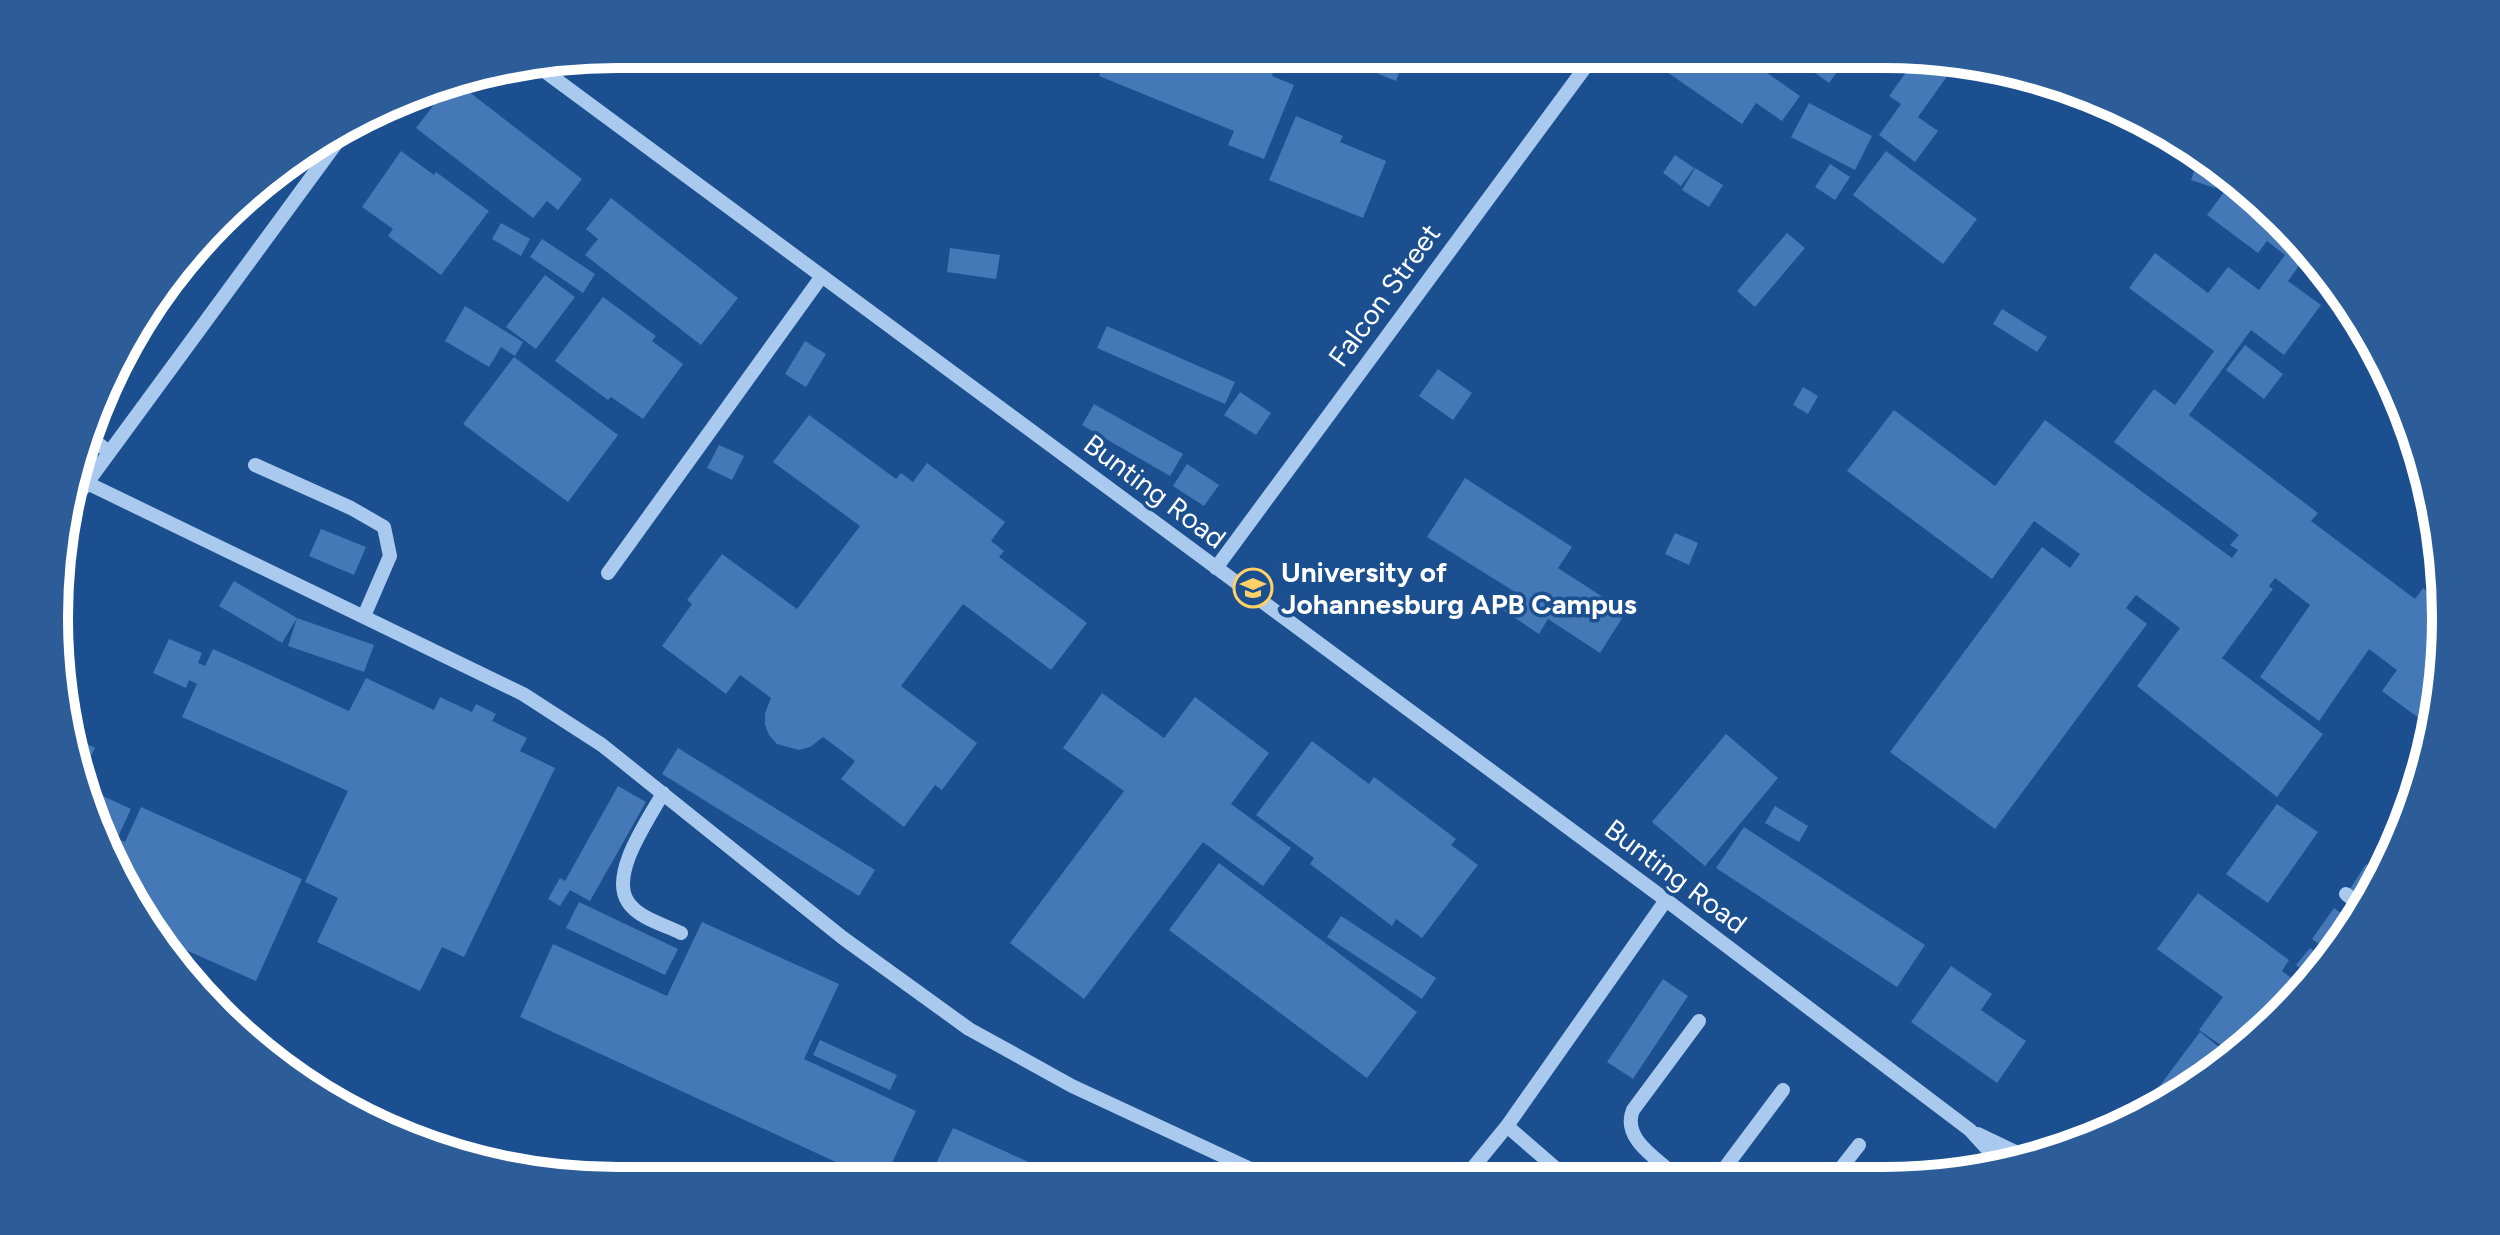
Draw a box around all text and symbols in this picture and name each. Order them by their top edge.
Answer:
street label: Falcon Street [1321,217,1447,373]
street label: Bunting Road [1077,427,1233,555]
place label: University of Johannesburg APB Campus [1281,555,1637,621]
school or university icon: University of Johannesburg APB Campus [1232,567,1274,609]
street label: Bunting Road [1598,812,1754,940]

